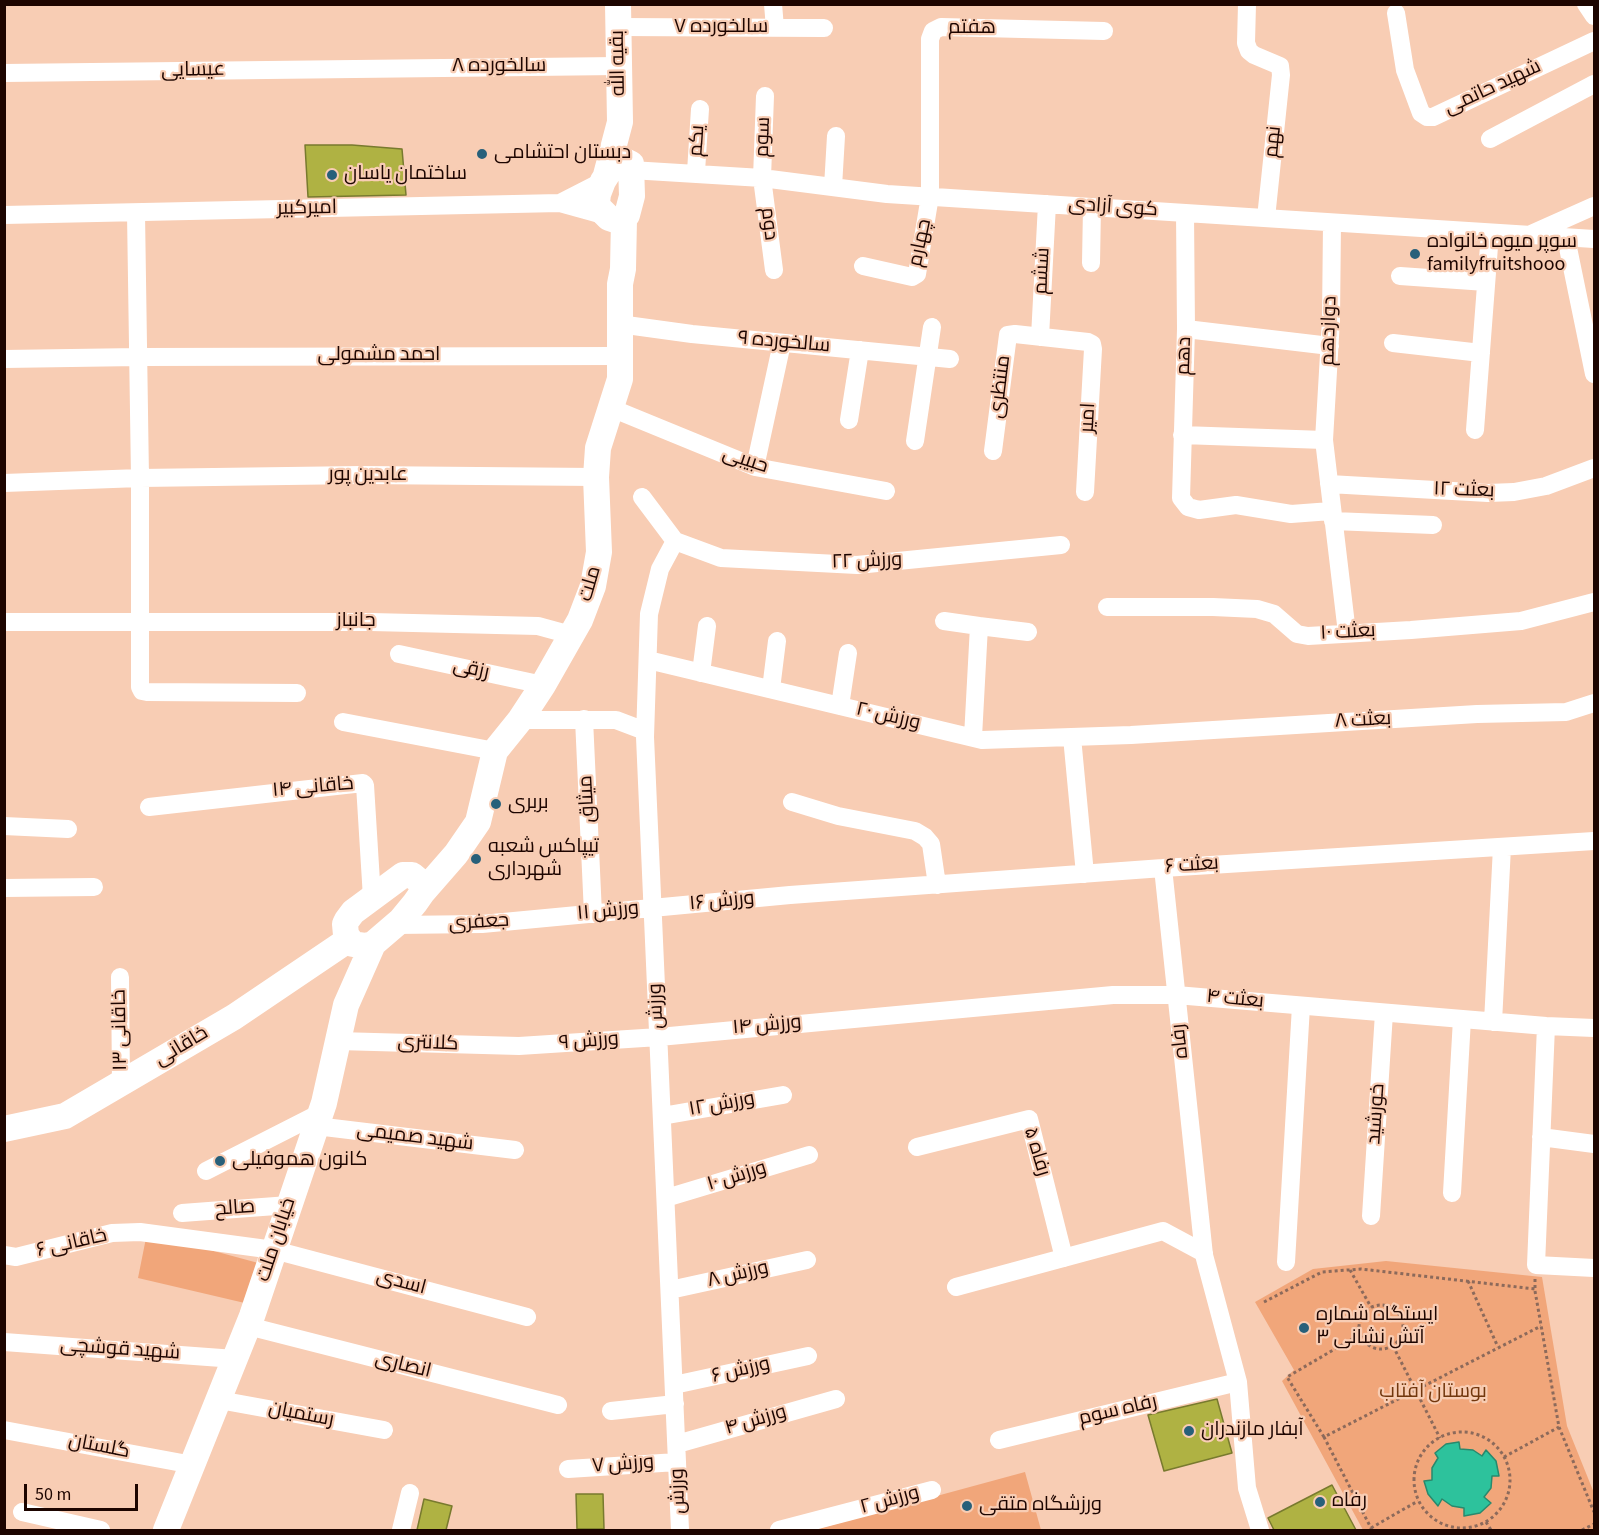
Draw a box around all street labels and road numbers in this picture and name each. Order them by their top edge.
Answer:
street label: سالخورده ۷ [674,16,768,40]
street label: هفتم [948,17,996,41]
street label: بقیه الله [606,30,632,96]
street label: سالخورده ۸ [452,55,546,79]
street label: شهید حاتمی [1441,55,1545,121]
street label: عیسایی [161,58,225,84]
street label: سوم [751,116,777,158]
street label: یکم [685,124,711,158]
street label: نهم [1260,125,1288,159]
street label: کوی آزادی [1067,193,1159,223]
street label: امیرکبیر [277,196,337,222]
street label: دوم [754,206,782,242]
street label: چهارم [904,217,938,269]
street label: ششم [1030,247,1056,295]
street label: دوازدهم [1317,296,1343,366]
street label: سالخورده ۹ [737,327,831,359]
street label: دهم [1172,336,1198,376]
street label: احمد مشمولی [318,344,440,368]
street label: منتظری [985,354,1017,420]
street label: امیر [1076,402,1102,434]
street label: حبیبی [719,442,771,480]
street label: عابدین پور [328,464,408,488]
street label: بعثت ۱۲ [1433,478,1495,504]
street label: ورزش ۲۲ [831,549,903,575]
street label: ملت [575,564,607,604]
street label: جانباز [336,610,376,634]
street label: بعثت ۱۰ [1320,620,1376,646]
street label: رزقی [451,654,491,686]
street label: ورزش ۲۰ [854,698,922,736]
street label: بعثت ٨ [1334,708,1392,734]
street label: خاقانی ۱۴ [271,772,355,804]
street label: میثاق [575,775,601,823]
street label: بعثت ۶ [1164,852,1220,880]
street label: ورزش ۱۶ [688,887,756,917]
street label: ورزش ۱۱ [576,897,640,927]
street label: جعفری [448,909,510,937]
street label: ورزش [644,983,670,1029]
street label: بعثت ۴ [1205,986,1265,1014]
street label: خاقانی ۱۳ [108,989,134,1071]
street label: ورزش ۱۴ [732,1011,802,1041]
street label: خاقانی [151,1022,213,1072]
street label: رفاه [1167,1022,1195,1060]
street label: ورزش ۹ [558,1028,620,1056]
street label: کلانتری [397,1031,459,1057]
street label: خورشید [1363,1083,1391,1145]
street label: ورزش ۱۲ [687,1087,757,1123]
street label: شهید صمیمی [355,1119,475,1157]
street label: رفاه ۵ [1017,1125,1055,1179]
street label: ورزش ۱۰ [704,1157,770,1197]
street label: خیابان ملت [252,1195,302,1285]
street label: صالح [214,1196,256,1222]
street label: خاقانی ۶ [34,1224,110,1264]
street label: ورزش ۸ [705,1256,771,1294]
street label: اسدی [373,1265,429,1301]
street label: شهید قوشچی [59,1334,181,1366]
street label: انصاری [373,1347,433,1385]
street label: ورزش ۶ [709,1353,773,1389]
street label: رفاه سوم [1077,1390,1159,1432]
street label: رستمیان [266,1397,336,1433]
street label: ورزش ۴ [722,1401,790,1441]
street label: گلستان [66,1429,132,1465]
street label: ورزش ۷ [591,1451,655,1479]
street label: ورزش [666,1468,692,1514]
street label: ورزش ۲ [858,1482,922,1520]

